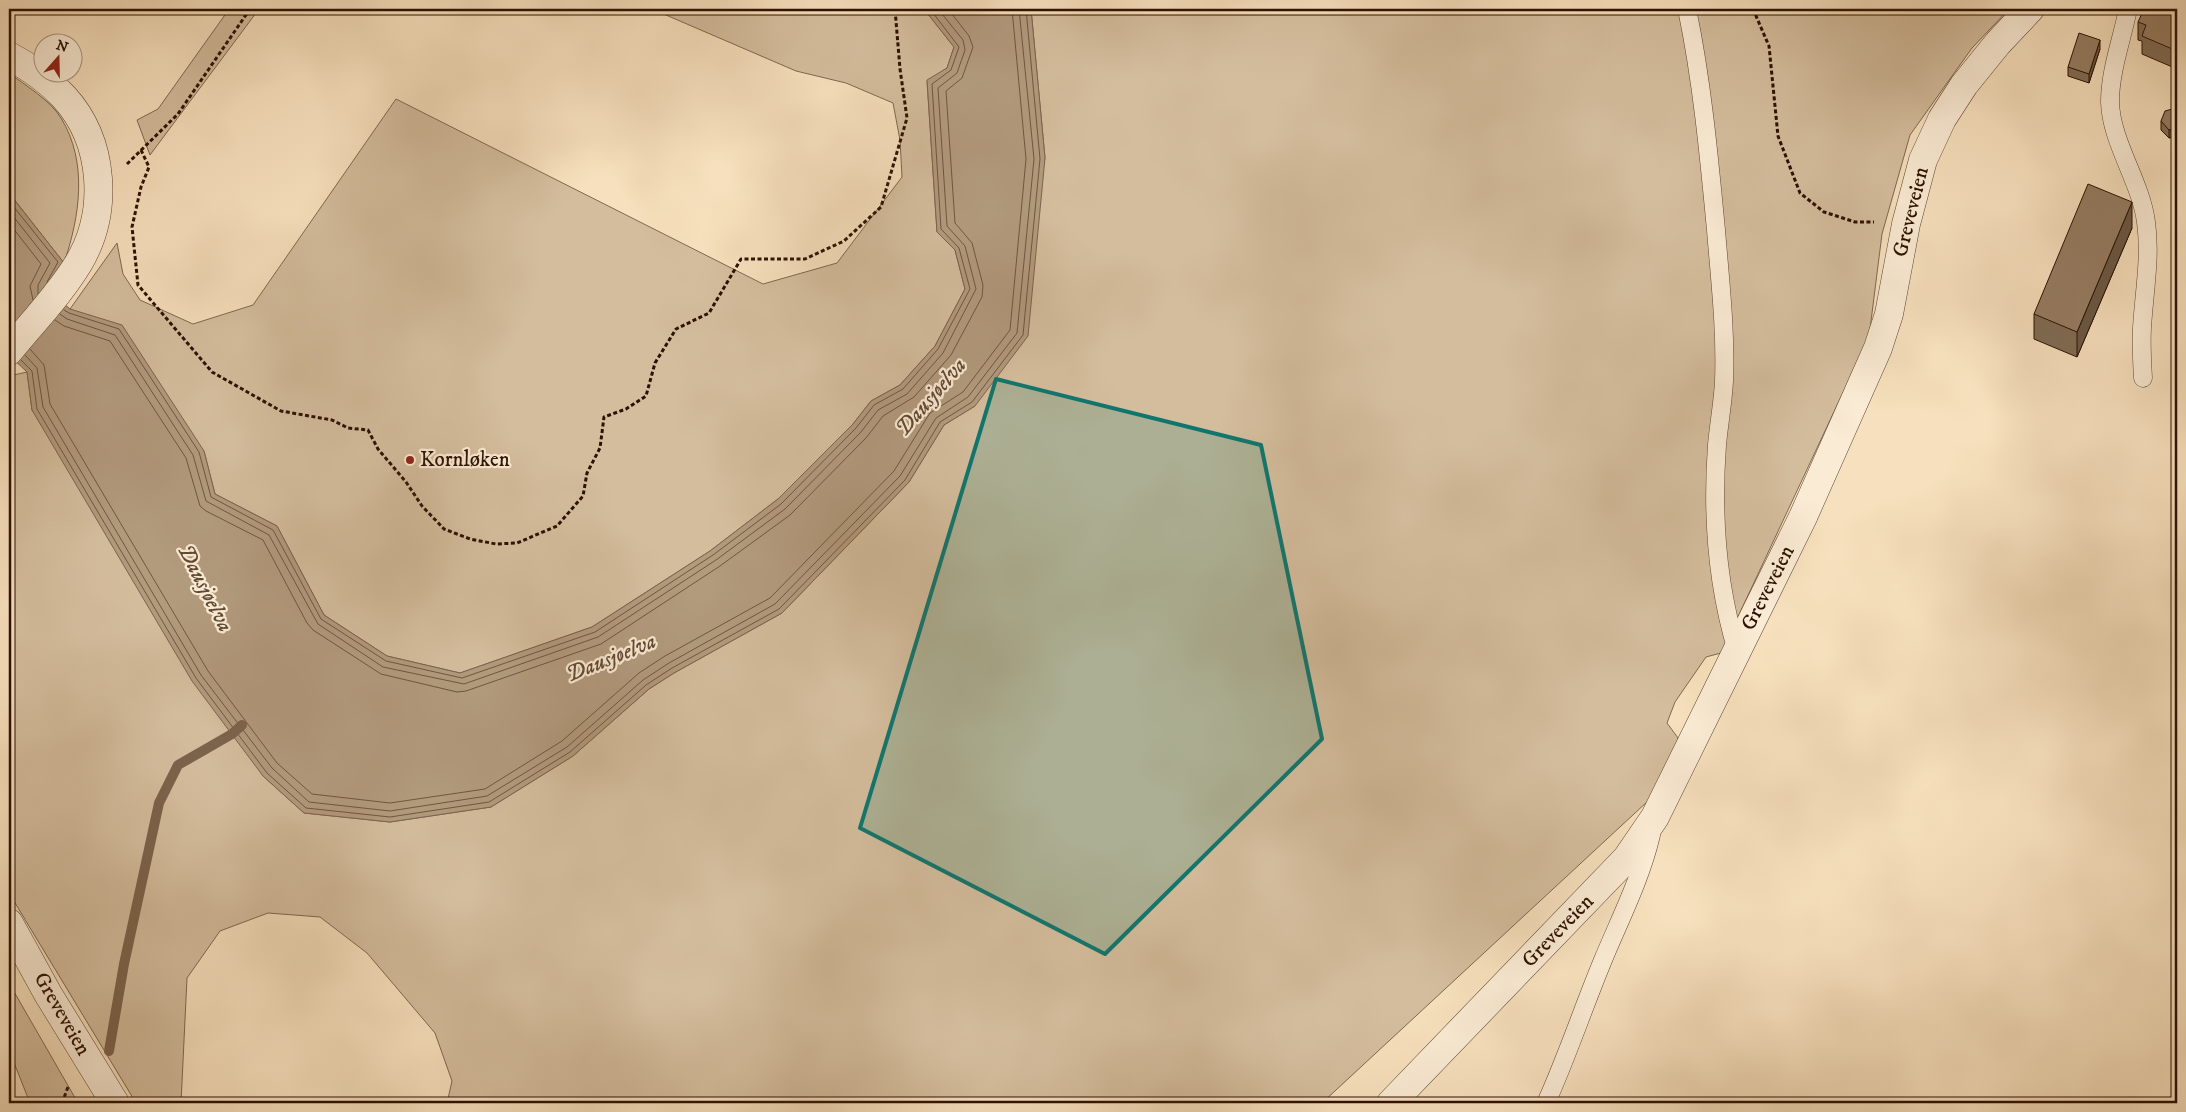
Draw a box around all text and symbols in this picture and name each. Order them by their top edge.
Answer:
north arrow [32,32,82,82]
text: N [54,36,71,57]
street label: Greveveien [1887,164,1935,260]
water label: Dausjøelva [890,352,972,442]
place label: Kornløken [420,447,510,473]
marker: Kornløken [404,454,416,466]
water label: Dausjøelva [171,540,239,636]
street label: Greveveien [1736,541,1800,635]
water label: Dausjøelva [562,628,660,688]
street label: Greveveien [1517,889,1599,973]
street label: Greveveien [28,968,96,1060]

